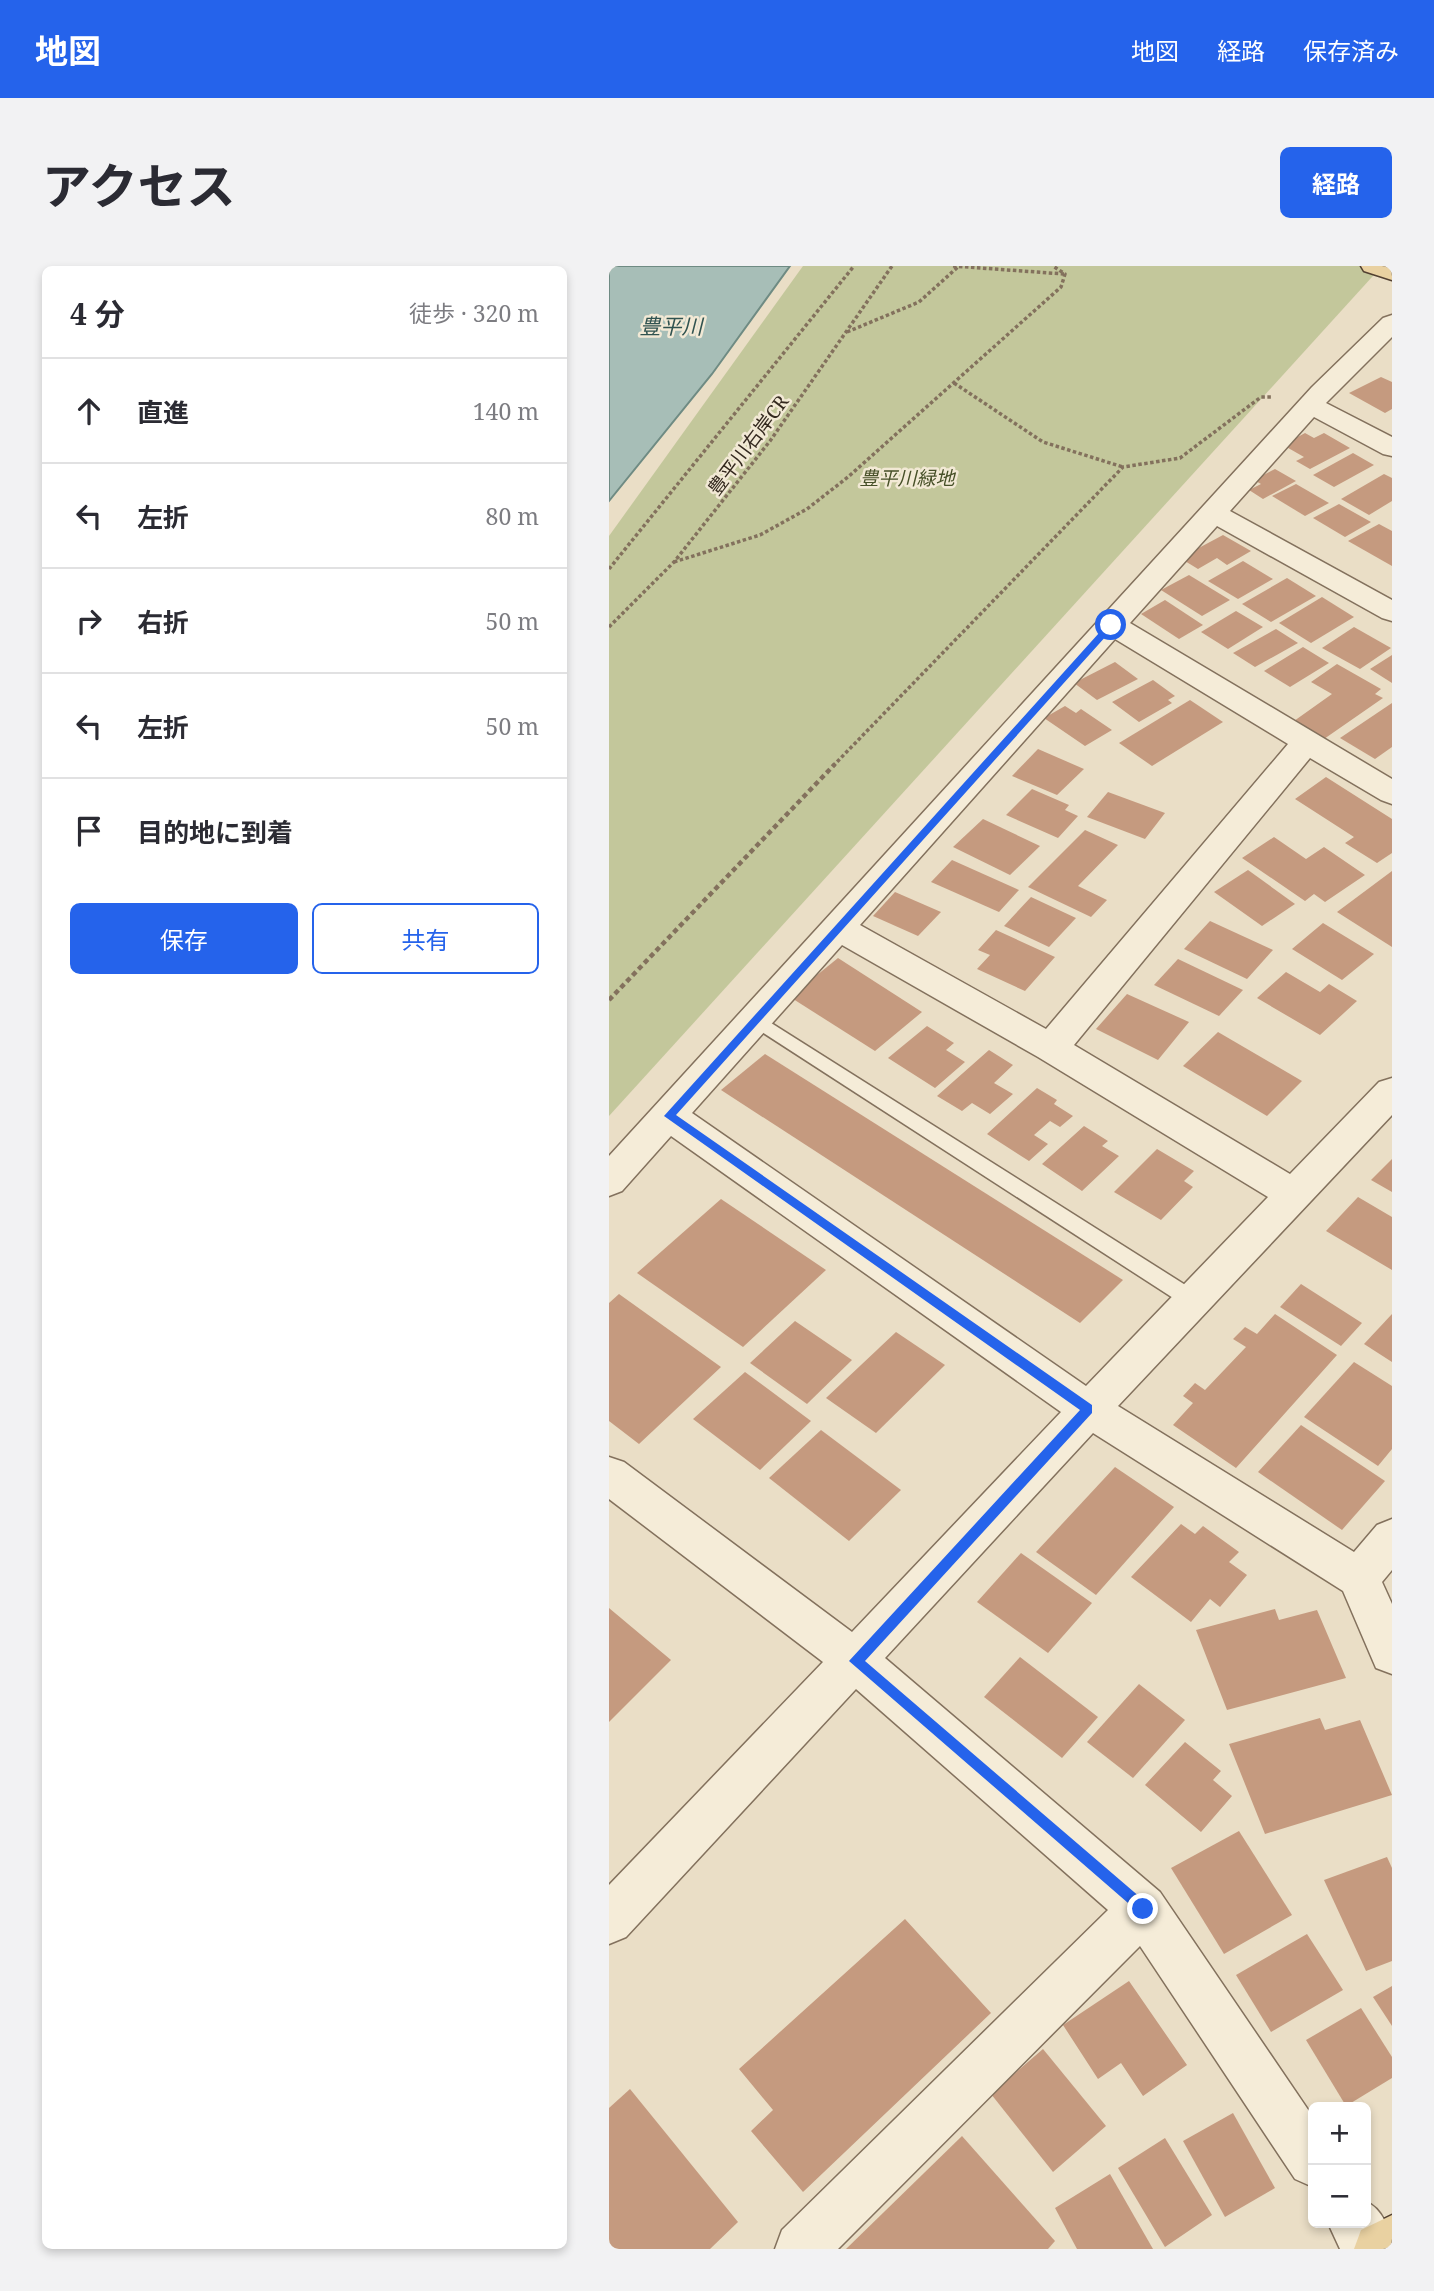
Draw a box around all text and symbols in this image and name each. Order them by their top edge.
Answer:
text: 地図 [35,28,101,73]
text: 地図 [1131,34,1179,67]
text: 経路 [1217,34,1265,67]
text: 保存済み [1303,34,1399,67]
button: 経路 [1280,147,1392,218]
text: アクセス [42,152,236,218]
text: 4 分 [70,293,125,334]
text: 徒歩 · 320 m [409,297,539,329]
water label: 豊平川 [640,312,704,340]
street label: 豊平川右岸CR [702,389,795,500]
icon: ahead [70,392,108,430]
text: 直進 [137,394,189,430]
text: 140 m [473,395,539,427]
park label: 豊平川緑地 [859,465,956,491]
icon: left [70,497,108,535]
text: 左折 [137,499,189,535]
text: 80 m [486,500,539,532]
icon: right [70,602,108,640]
text: 右折 [137,604,189,640]
text: 50 m [486,605,539,637]
route start [1095,609,1126,640]
icon: left [70,707,108,745]
text: 左折 [137,709,189,745]
text: 50 m [486,710,539,742]
icon: arrive [70,812,108,850]
text: 目的地に到着 [137,814,293,850]
button: 保存 [70,903,298,974]
button: 共有 [312,903,539,974]
route end [1127,1893,1158,1924]
map controls [1308,2102,1371,2228]
button: + [1308,2102,1371,2165]
button: − [1308,2165,1371,2228]

